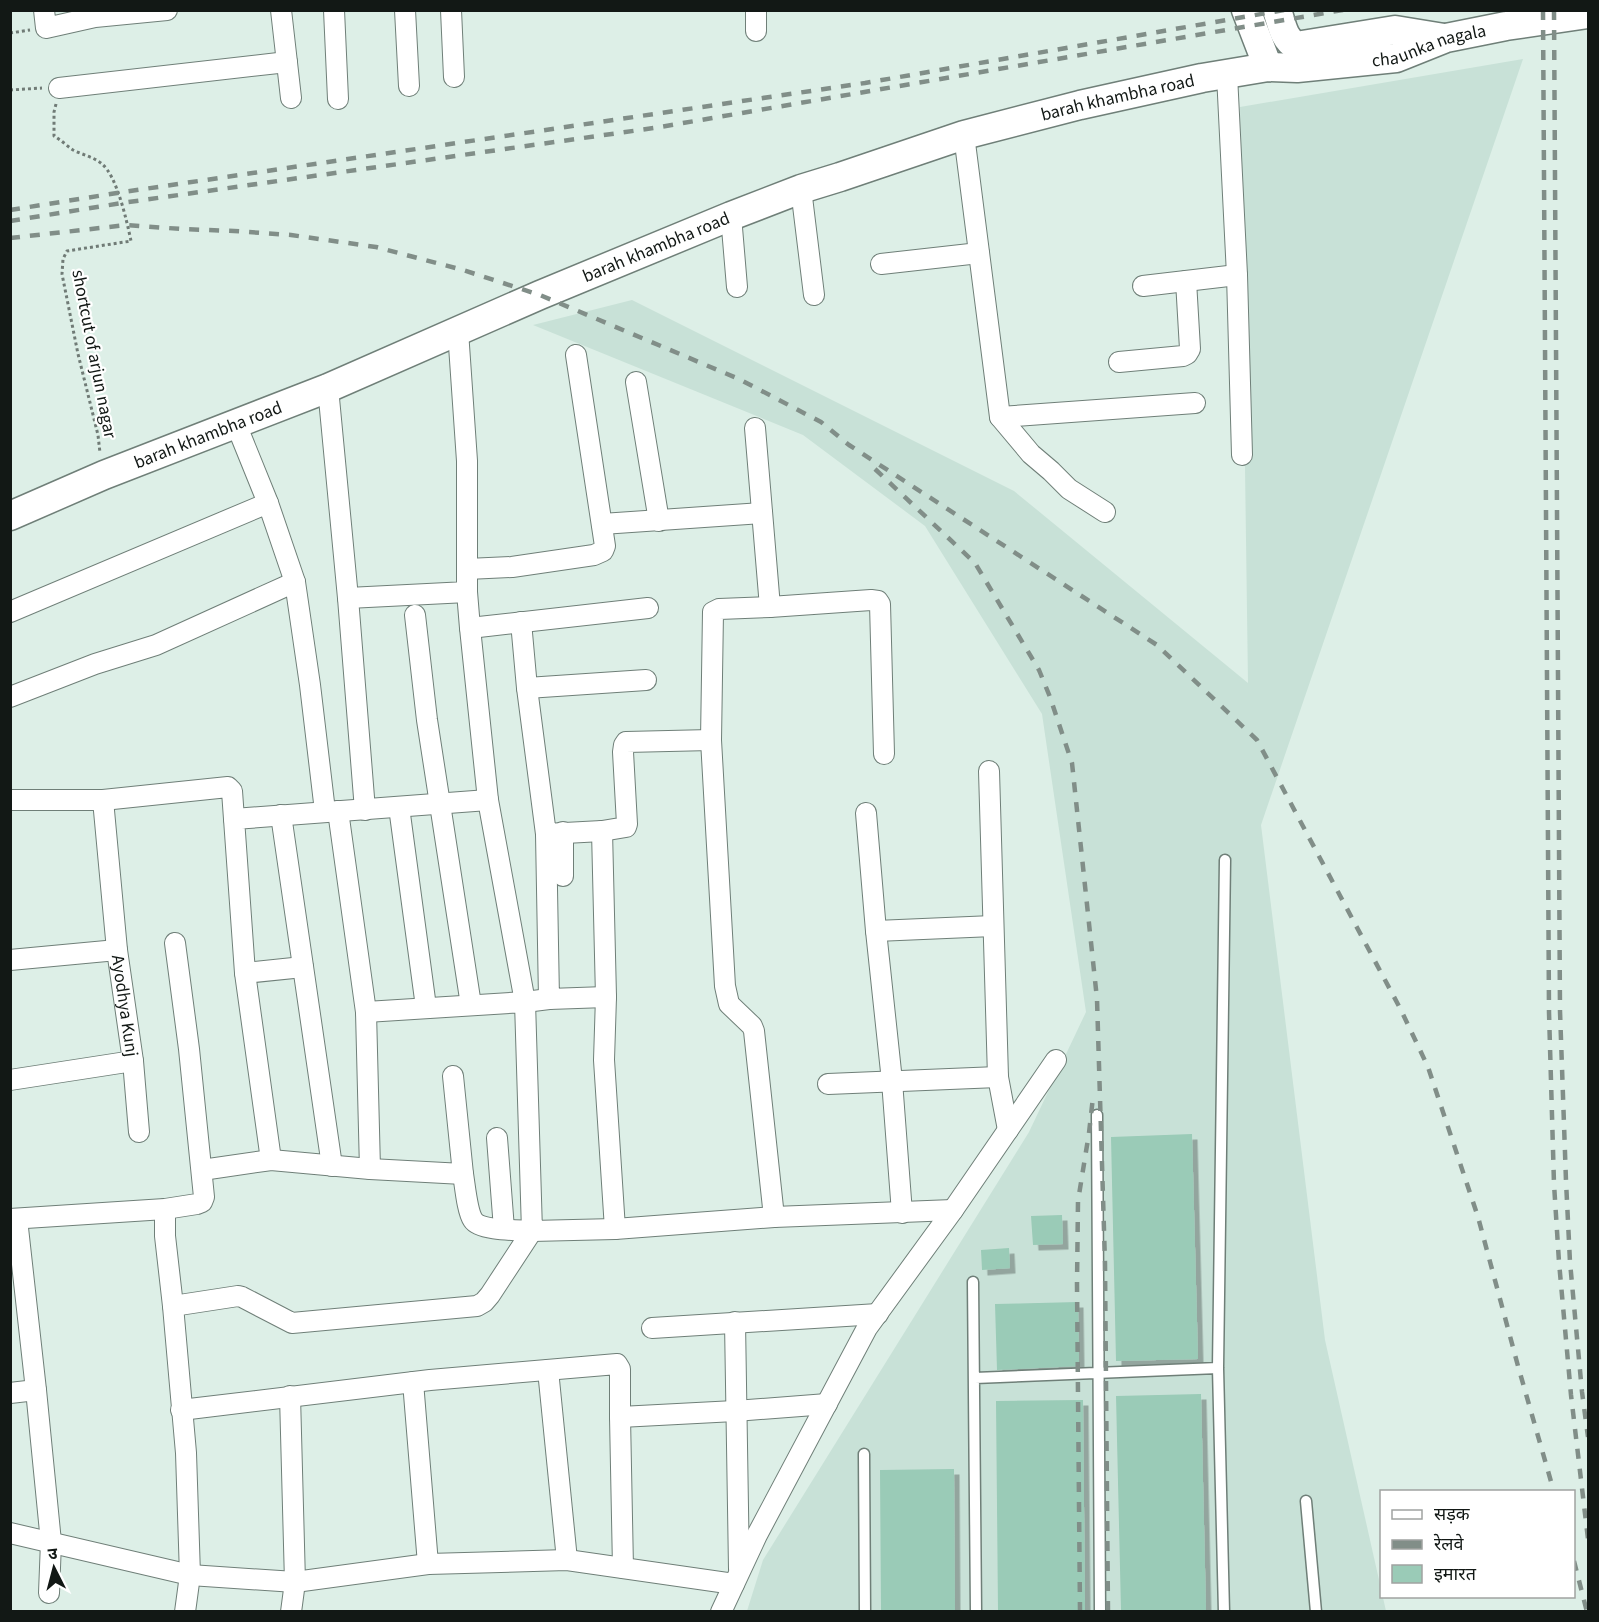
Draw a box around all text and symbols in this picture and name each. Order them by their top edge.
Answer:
street label: chaunka nagala [1371,18,1488,73]
street label: barah khambha road [1038,68,1197,127]
street label: barah khambha road [579,205,733,289]
street label: shortcut of arjun nagar [65,267,123,441]
street label: barah khambha road [130,395,286,475]
street label: Ayodhya Kunj [105,953,145,1058]
legend [1380,1490,1575,1598]
text: सड़क [1434,1502,1471,1527]
text: रेलवे [1433,1532,1465,1557]
north arrow [24,1538,84,1598]
text: उ [47,1543,59,1566]
text: इमारत [1434,1562,1477,1587]

